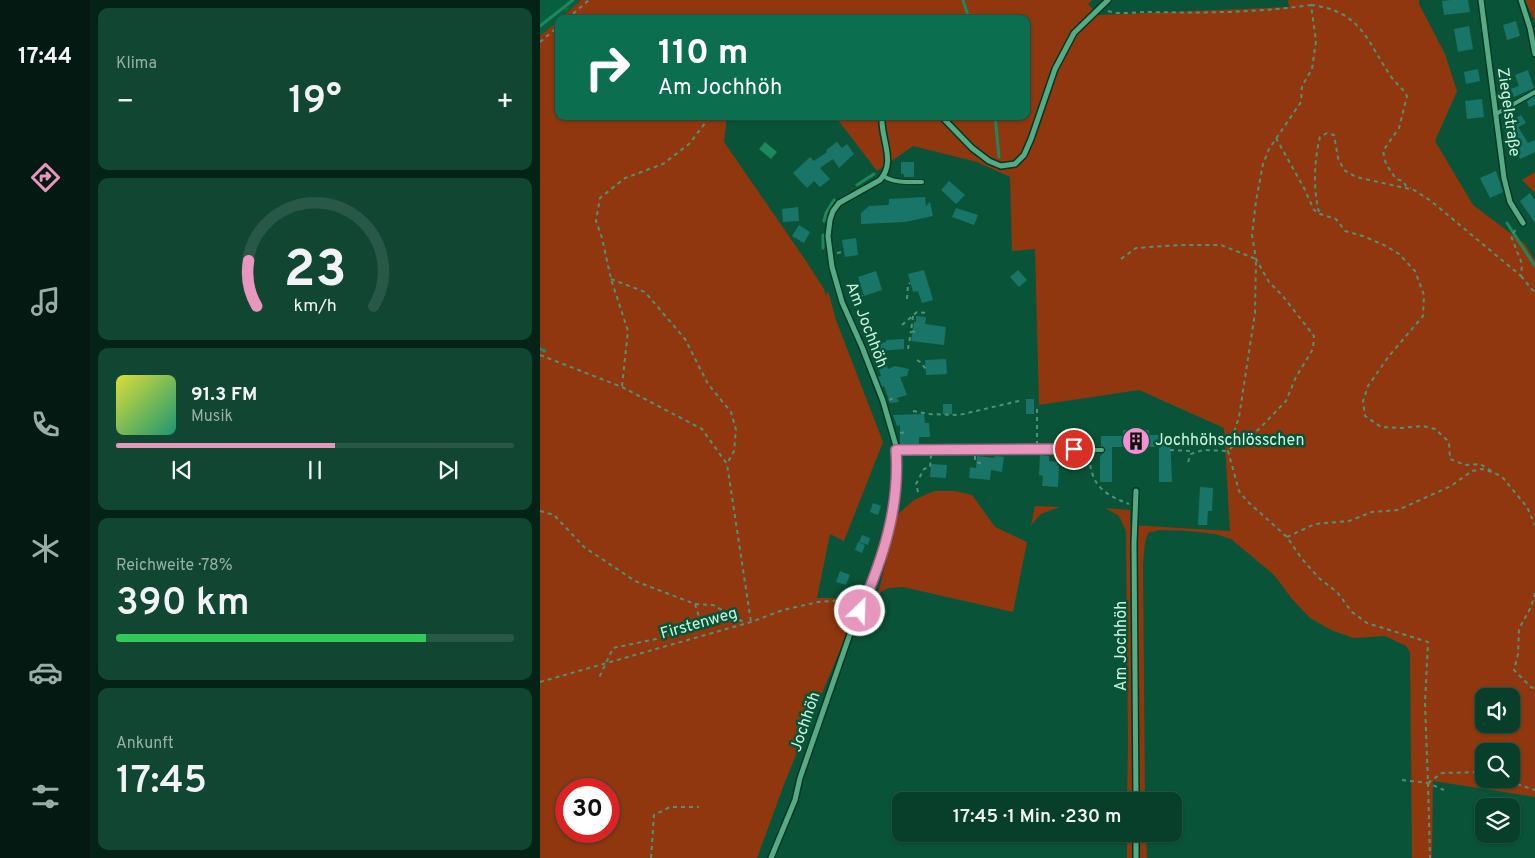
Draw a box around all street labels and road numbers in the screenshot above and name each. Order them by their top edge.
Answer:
street label: Ziegelstraße [1492,66,1524,158]
street label: Am Jochhöh [840,279,892,371]
street label: Am Jochhöh [1112,601,1132,691]
street label: Firstenweg [658,603,740,645]
street label: Jochhöh [786,689,826,755]

